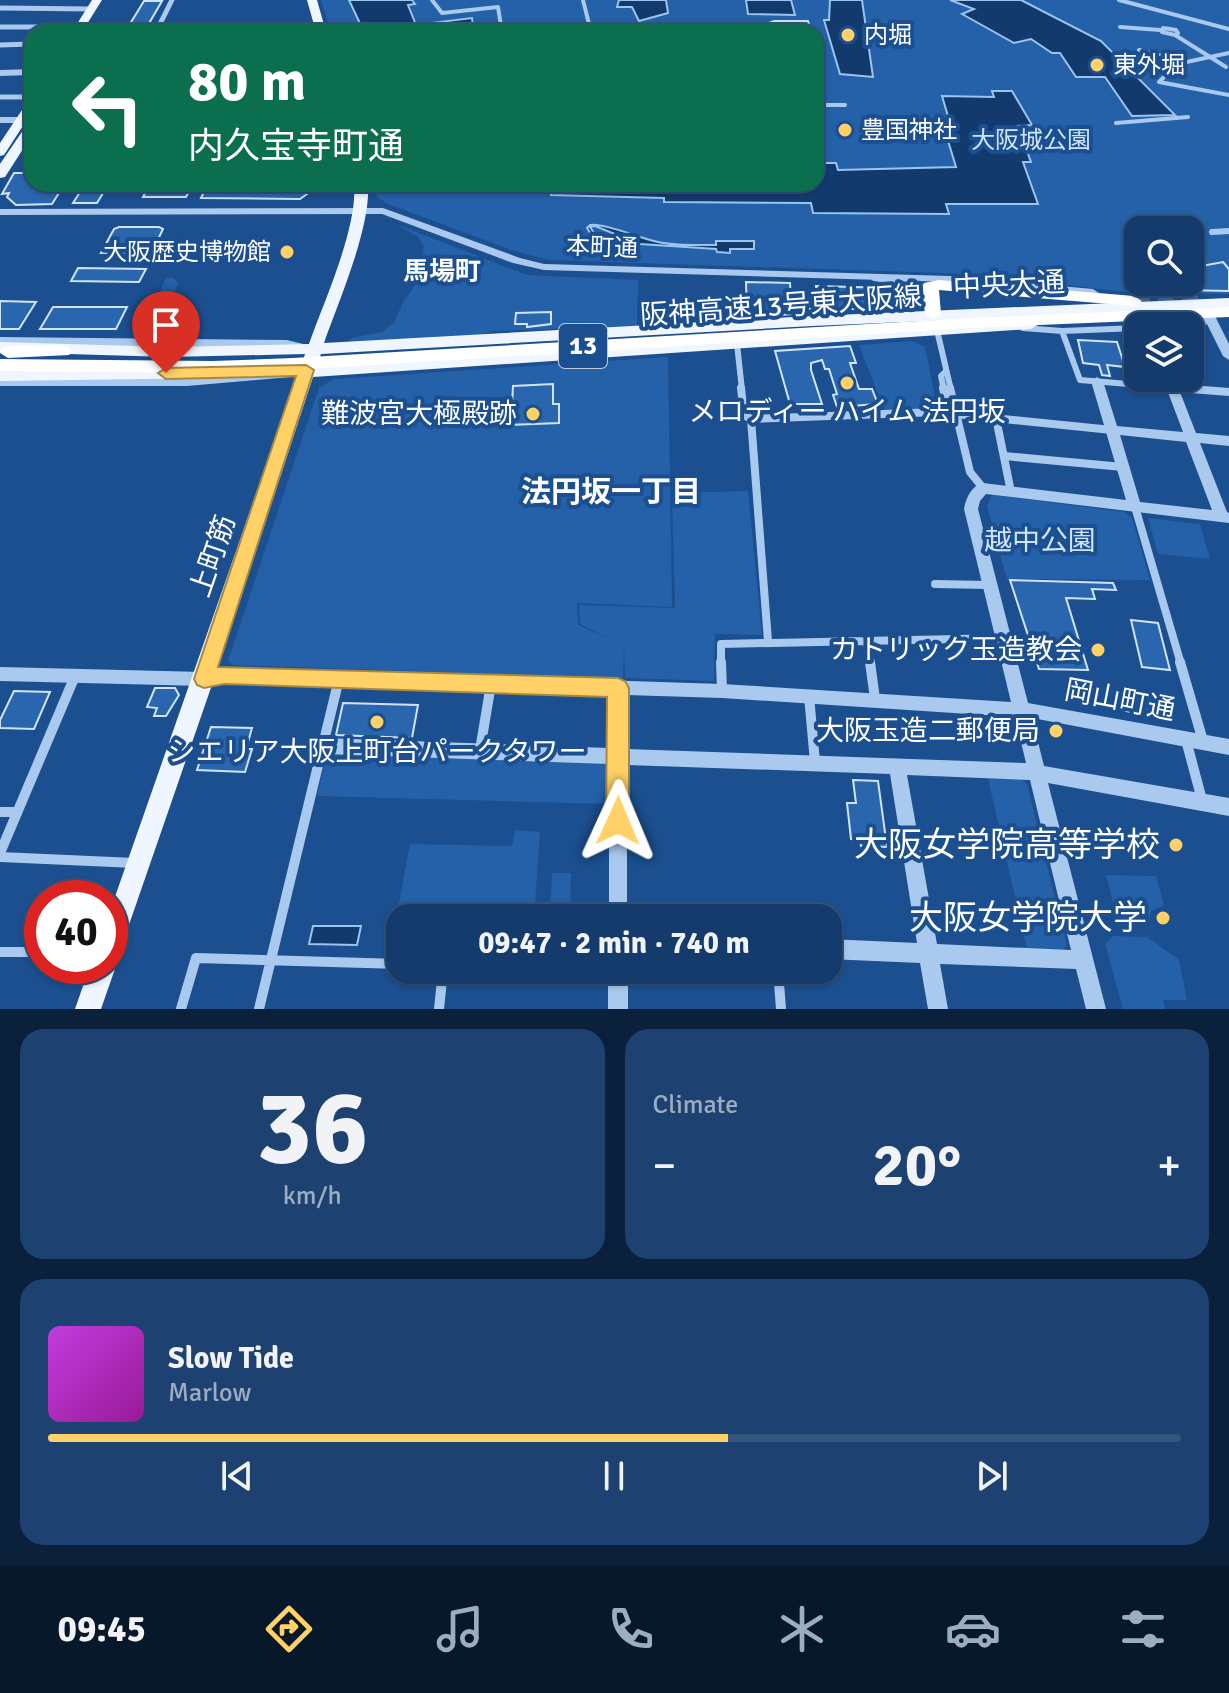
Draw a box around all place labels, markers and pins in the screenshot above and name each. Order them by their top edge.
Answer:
place label: 内堀 [864,20,912,50]
marker: 内堀 [839,26,857,44]
place label: 東外堀 [1113,50,1185,80]
marker: 東外堀 [1088,56,1106,74]
place label: 豊国神社 [861,115,957,145]
marker: 豊国神社 [836,121,854,139]
place label: 大阪歴史博物館 [103,237,271,267]
marker: 大阪歴史博物館 [278,243,296,261]
pin [132,291,200,373]
marker: メロディー ハイム 法円坂 [838,374,856,392]
place label: メロディー ハイム 法円坂 [688,395,1006,429]
place label: 難波宮大極殿跡 [321,397,517,431]
marker: 難波宮大極殿跡 [524,405,542,423]
place label: カトリック玉造教会 [830,633,1082,667]
marker: カトリック玉造教会 [1089,641,1107,659]
marker: シエリア大阪上町台パークタワー [368,713,386,731]
place label: 大阪玉造二郵便局 [816,714,1040,748]
marker: 大阪玉造二郵便局 [1047,722,1065,740]
place label: シエリア大阪上町台パークタワー [168,735,586,769]
place label: 大阪女学院高等学校 [854,824,1160,866]
marker: 大阪女学院高等学校 [1167,836,1185,854]
place label: 大阪女学院大学 [909,897,1147,939]
marker: 大阪女学院大学 [1154,909,1172,927]

